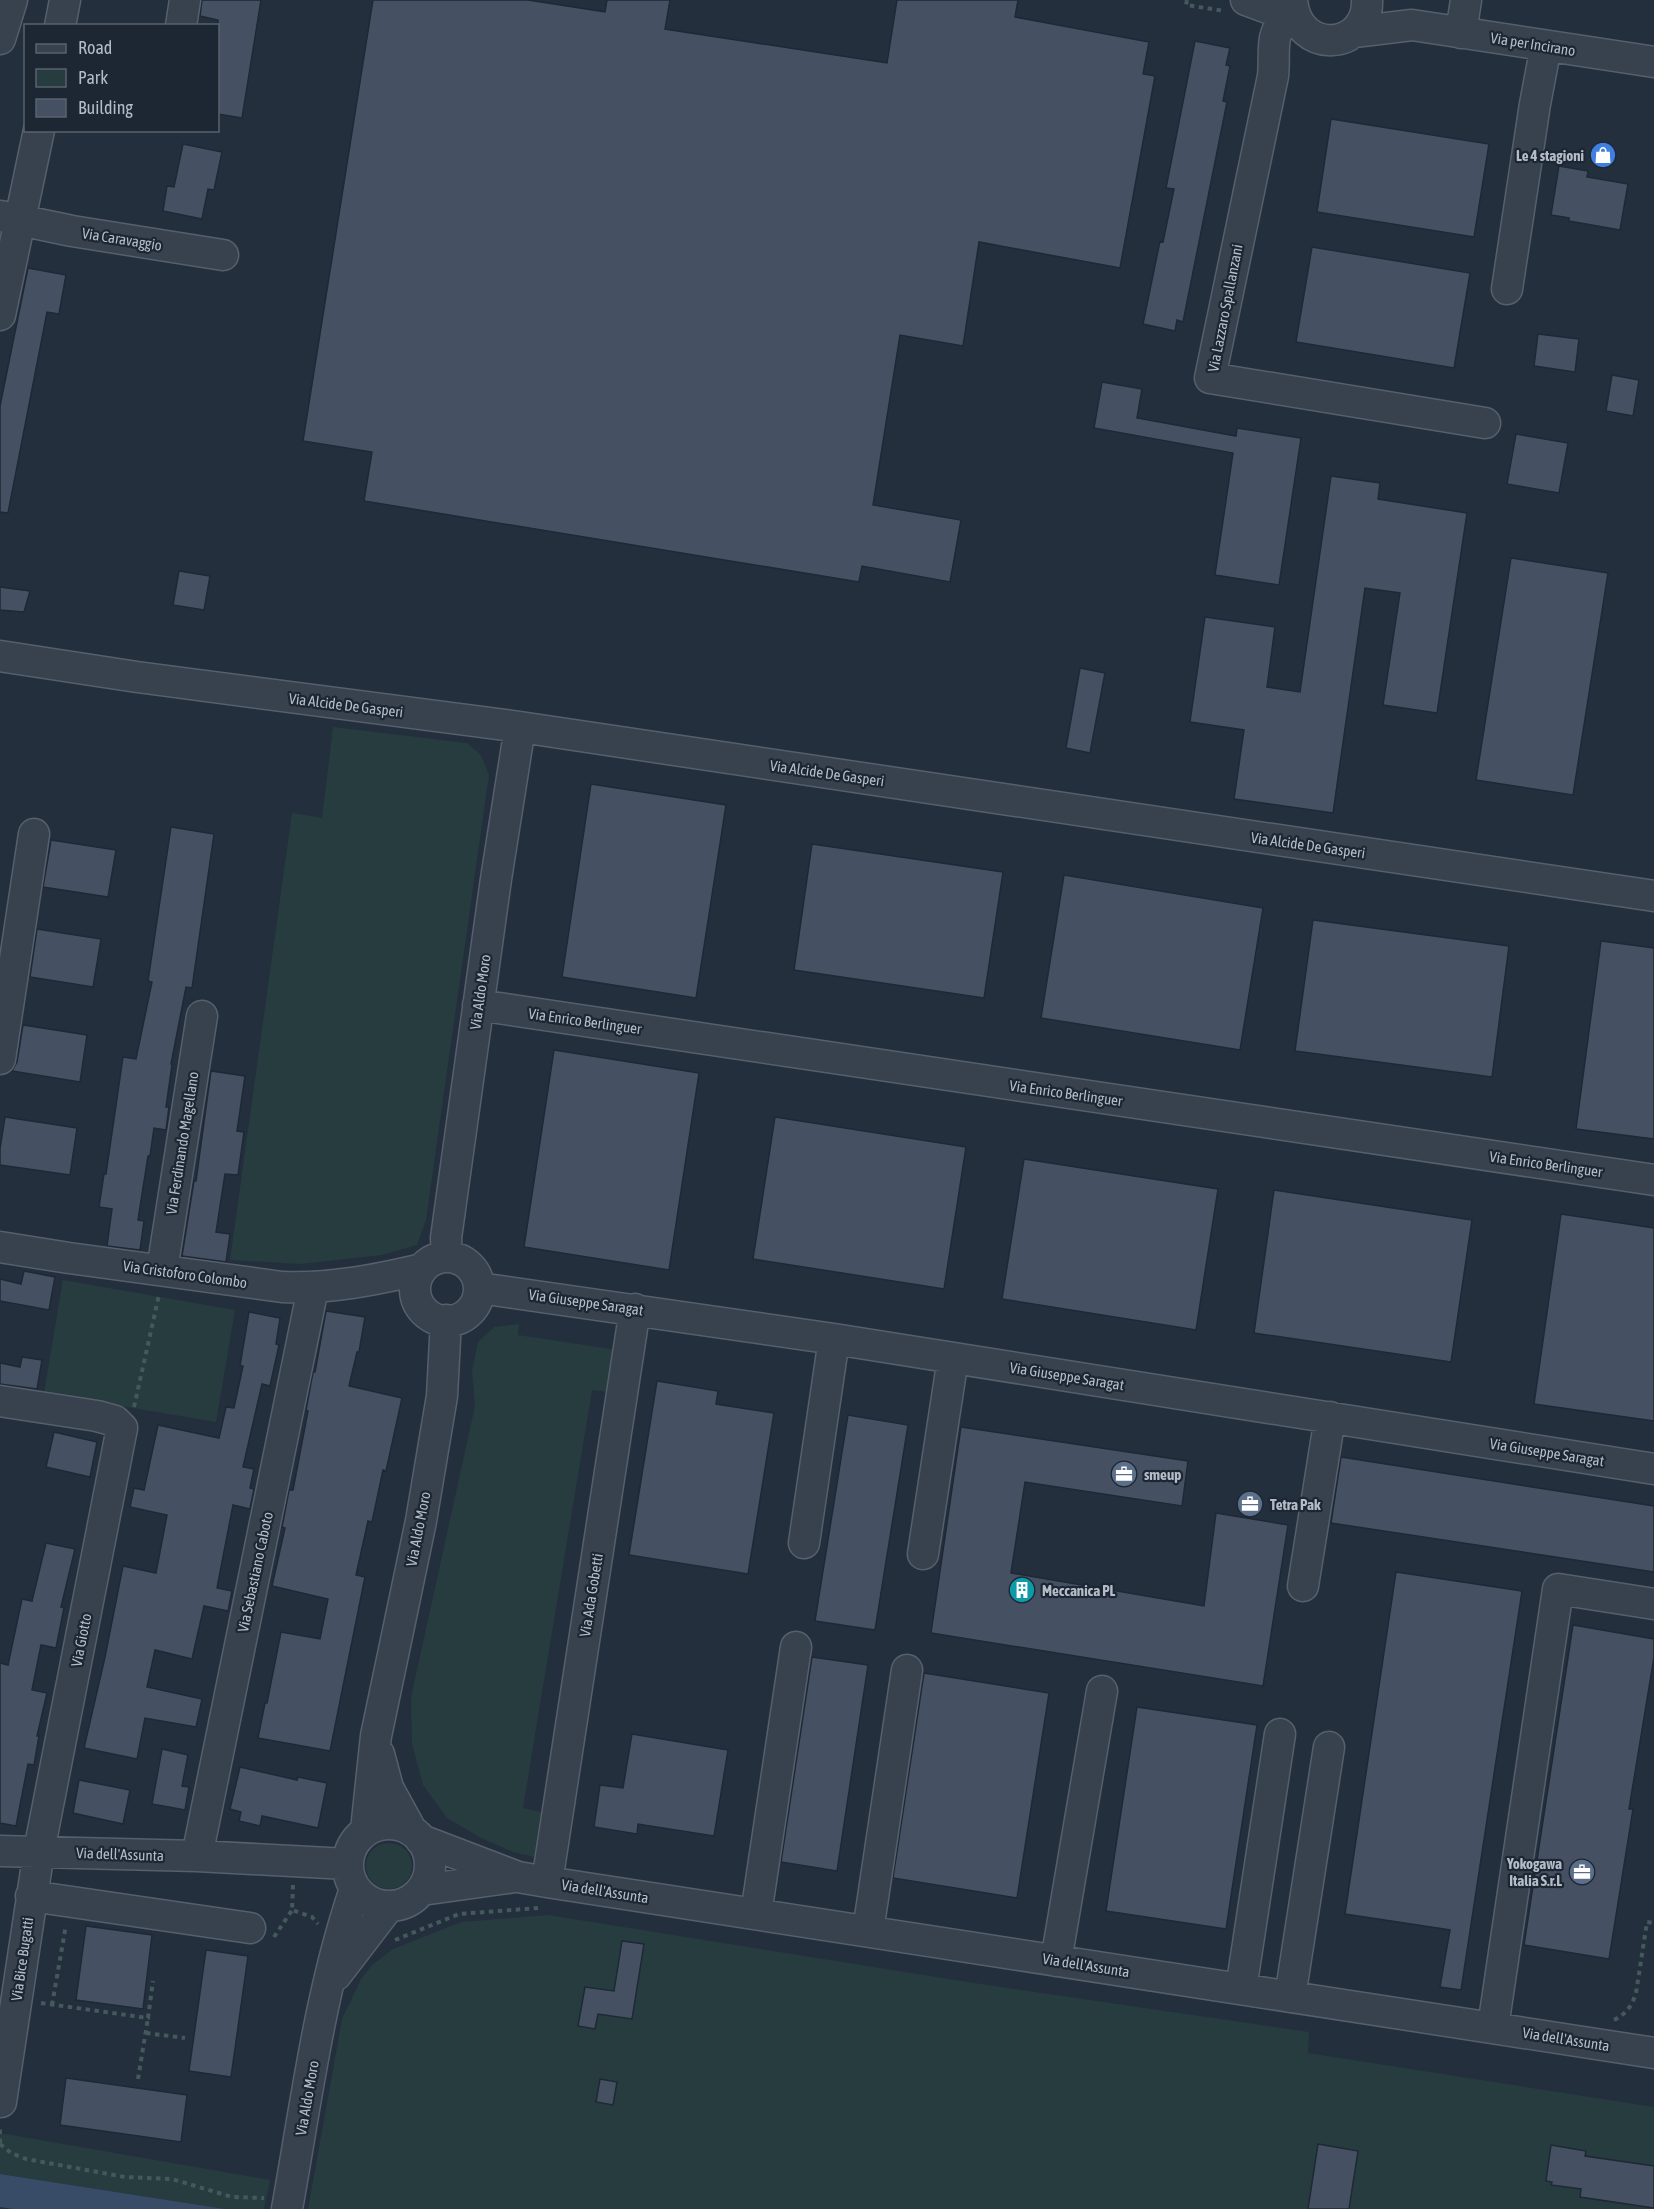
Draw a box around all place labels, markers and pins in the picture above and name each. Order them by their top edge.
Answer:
shop icon: Le 4 stagioni [1588,140,1618,170]
place label: Le 4 stagioni [1516,147,1584,164]
office icon: smeup [1109,1459,1139,1489]
place label: smeup [1144,1466,1181,1483]
office icon: Tetra Pak [1235,1489,1265,1519]
place label: Tetra Pak [1270,1496,1321,1513]
building icon: Meccanica PL [1007,1575,1037,1605]
place label: Meccanica PL [1042,1582,1116,1599]
place label: Yokogawa Italia S.r.L [1506,1855,1562,1889]
office icon: Yokogawa Italia S.r.L [1567,1857,1597,1887]

